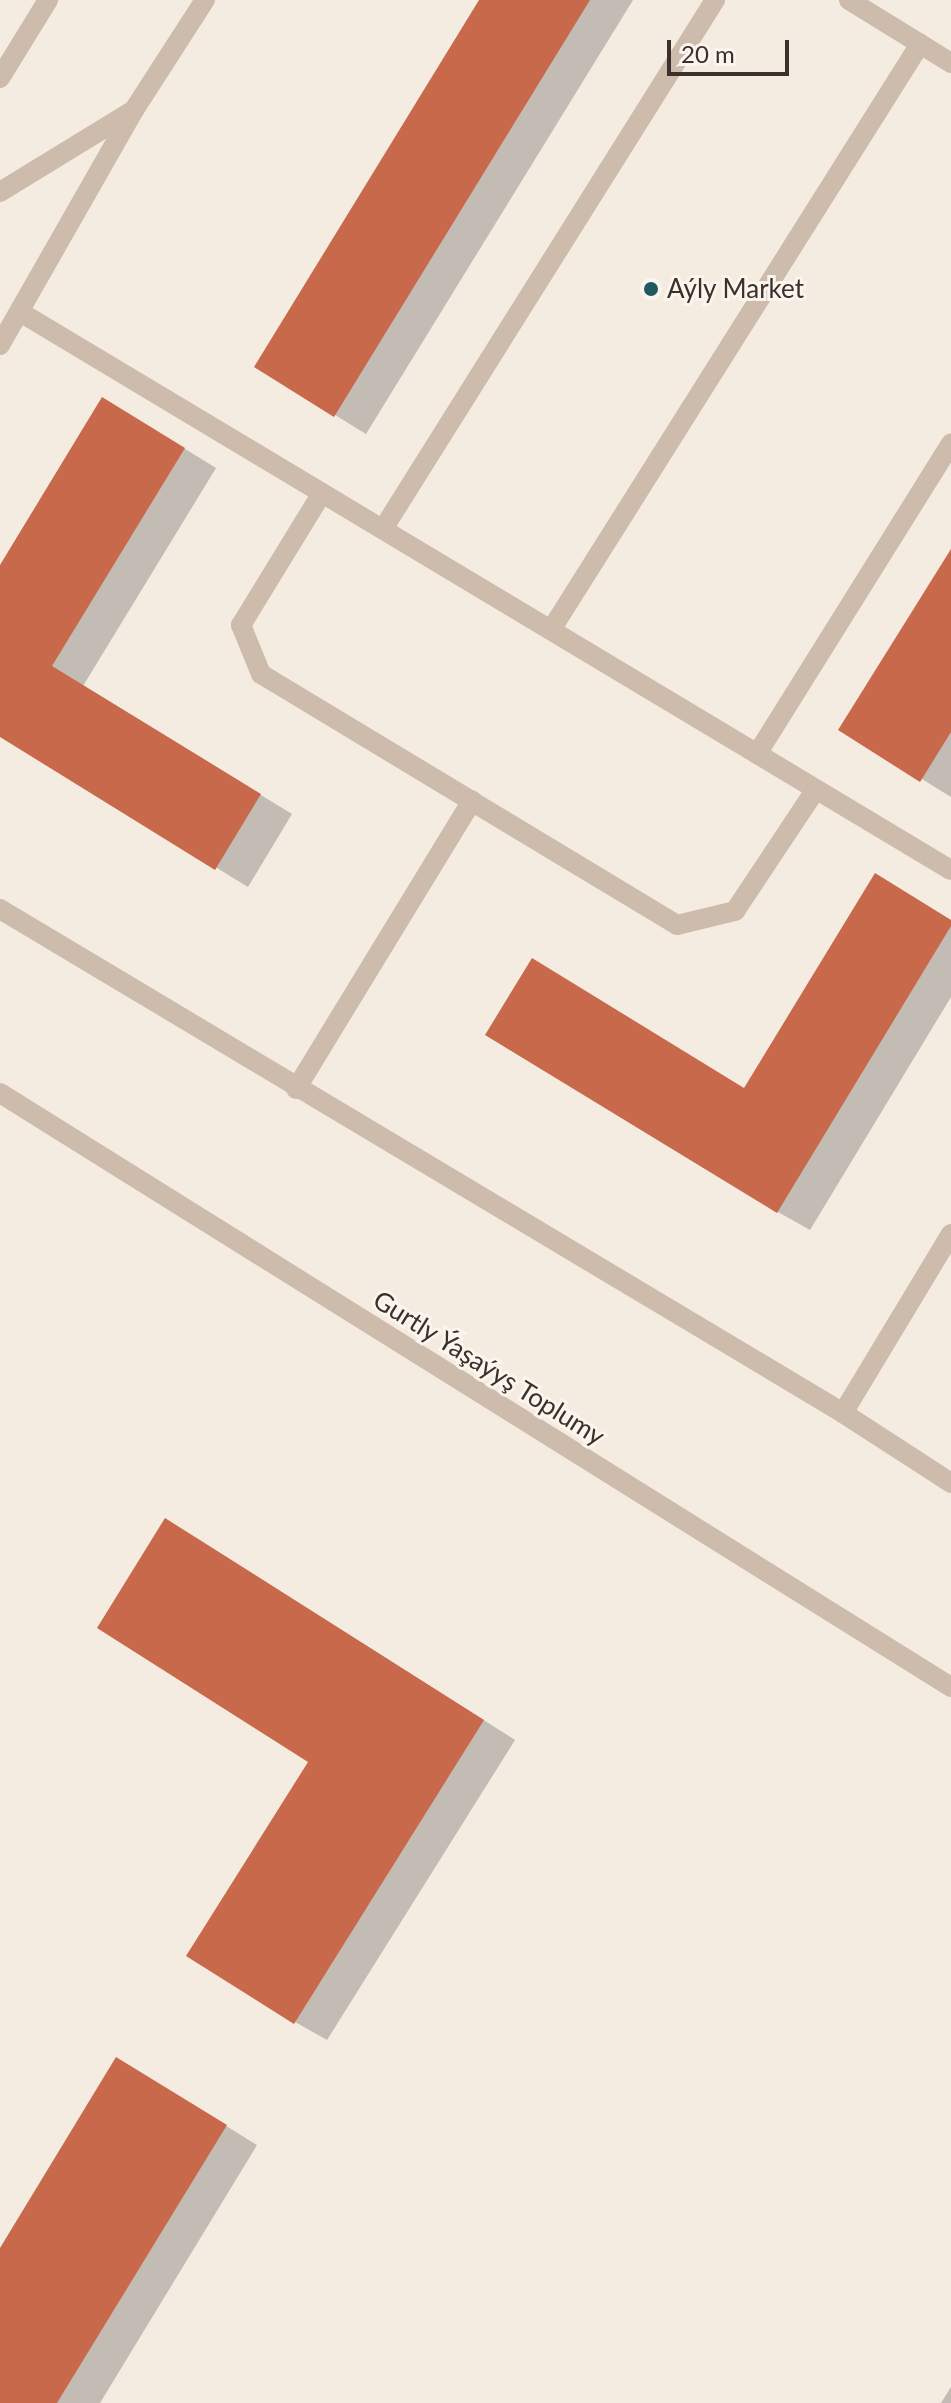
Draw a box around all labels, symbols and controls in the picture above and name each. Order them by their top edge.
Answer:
scale bar [671,24,793,74]
text: 20 m [681,39,735,68]
place label: Aýly Market [667,273,805,305]
marker: Aýly Market [642,280,660,298]
street label: Gurtly Ýaşaýyş Toplumy [366,1283,612,1453]

